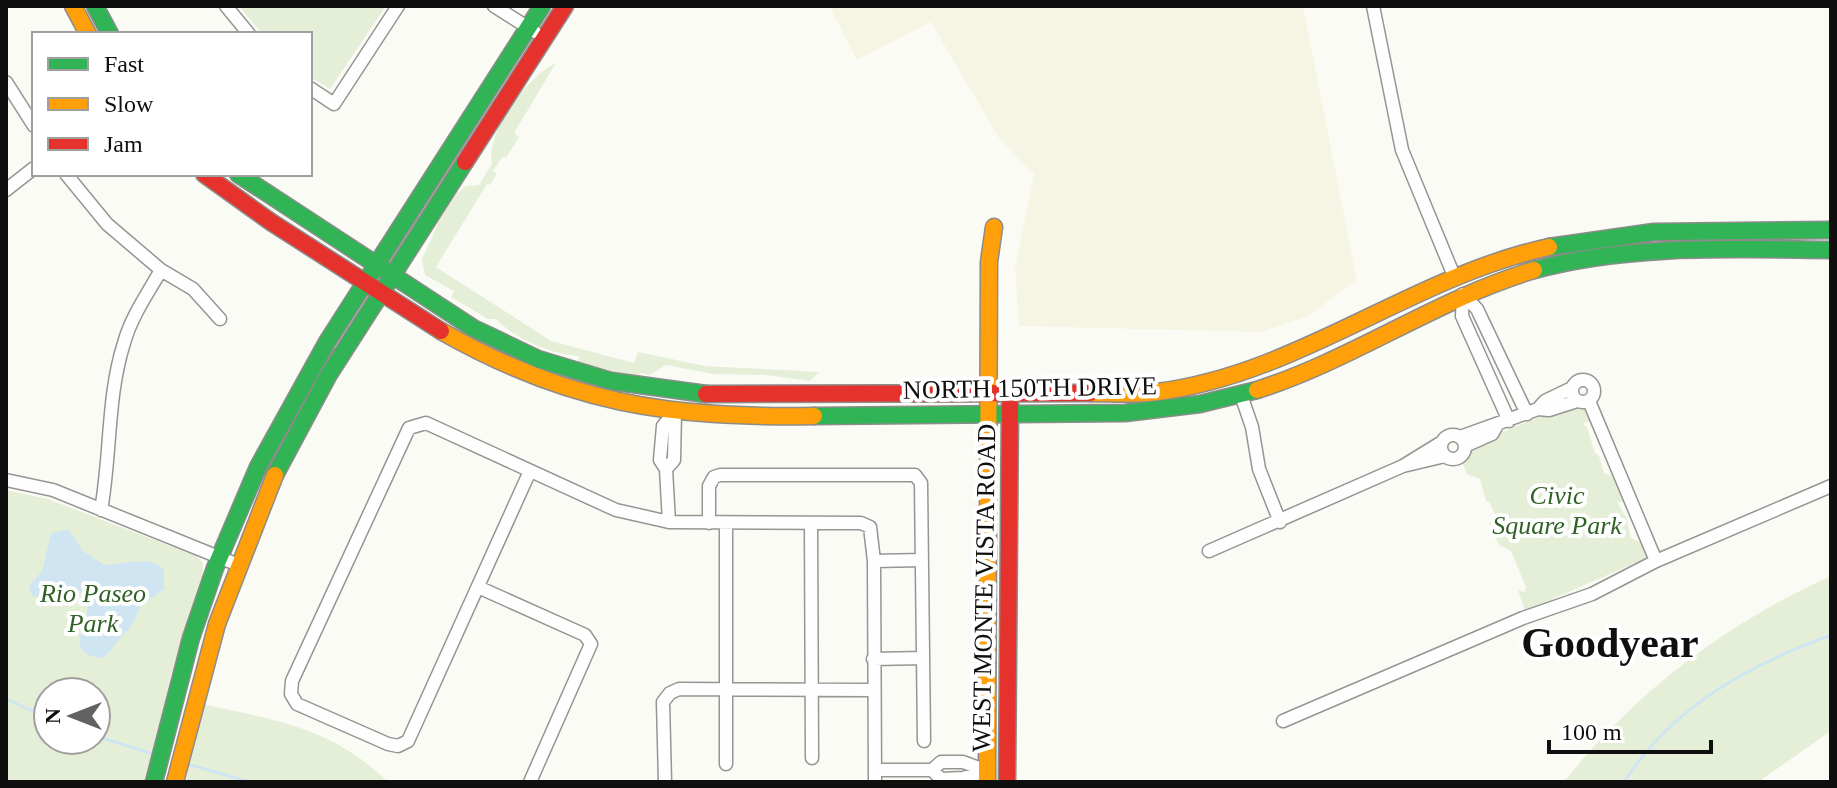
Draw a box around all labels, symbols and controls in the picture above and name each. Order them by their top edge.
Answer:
legend [32,32,312,176]
text: Fast [104,51,144,77]
text: Slow [104,91,154,117]
text: Jam [104,131,143,157]
street label: NORTH 150TH DRIVE [903,371,1157,405]
street label: WEST MONTE VISTA ROAD [967,424,1001,752]
park label: Civic Square Park [1492,481,1622,540]
park label: Rio Paseo Park [39,579,146,638]
district label: Goodyear [1521,620,1699,666]
north arrow [32,676,112,756]
scale bar [1549,704,1711,754]
text: N [40,708,65,724]
text: 100 m [1561,719,1622,745]

